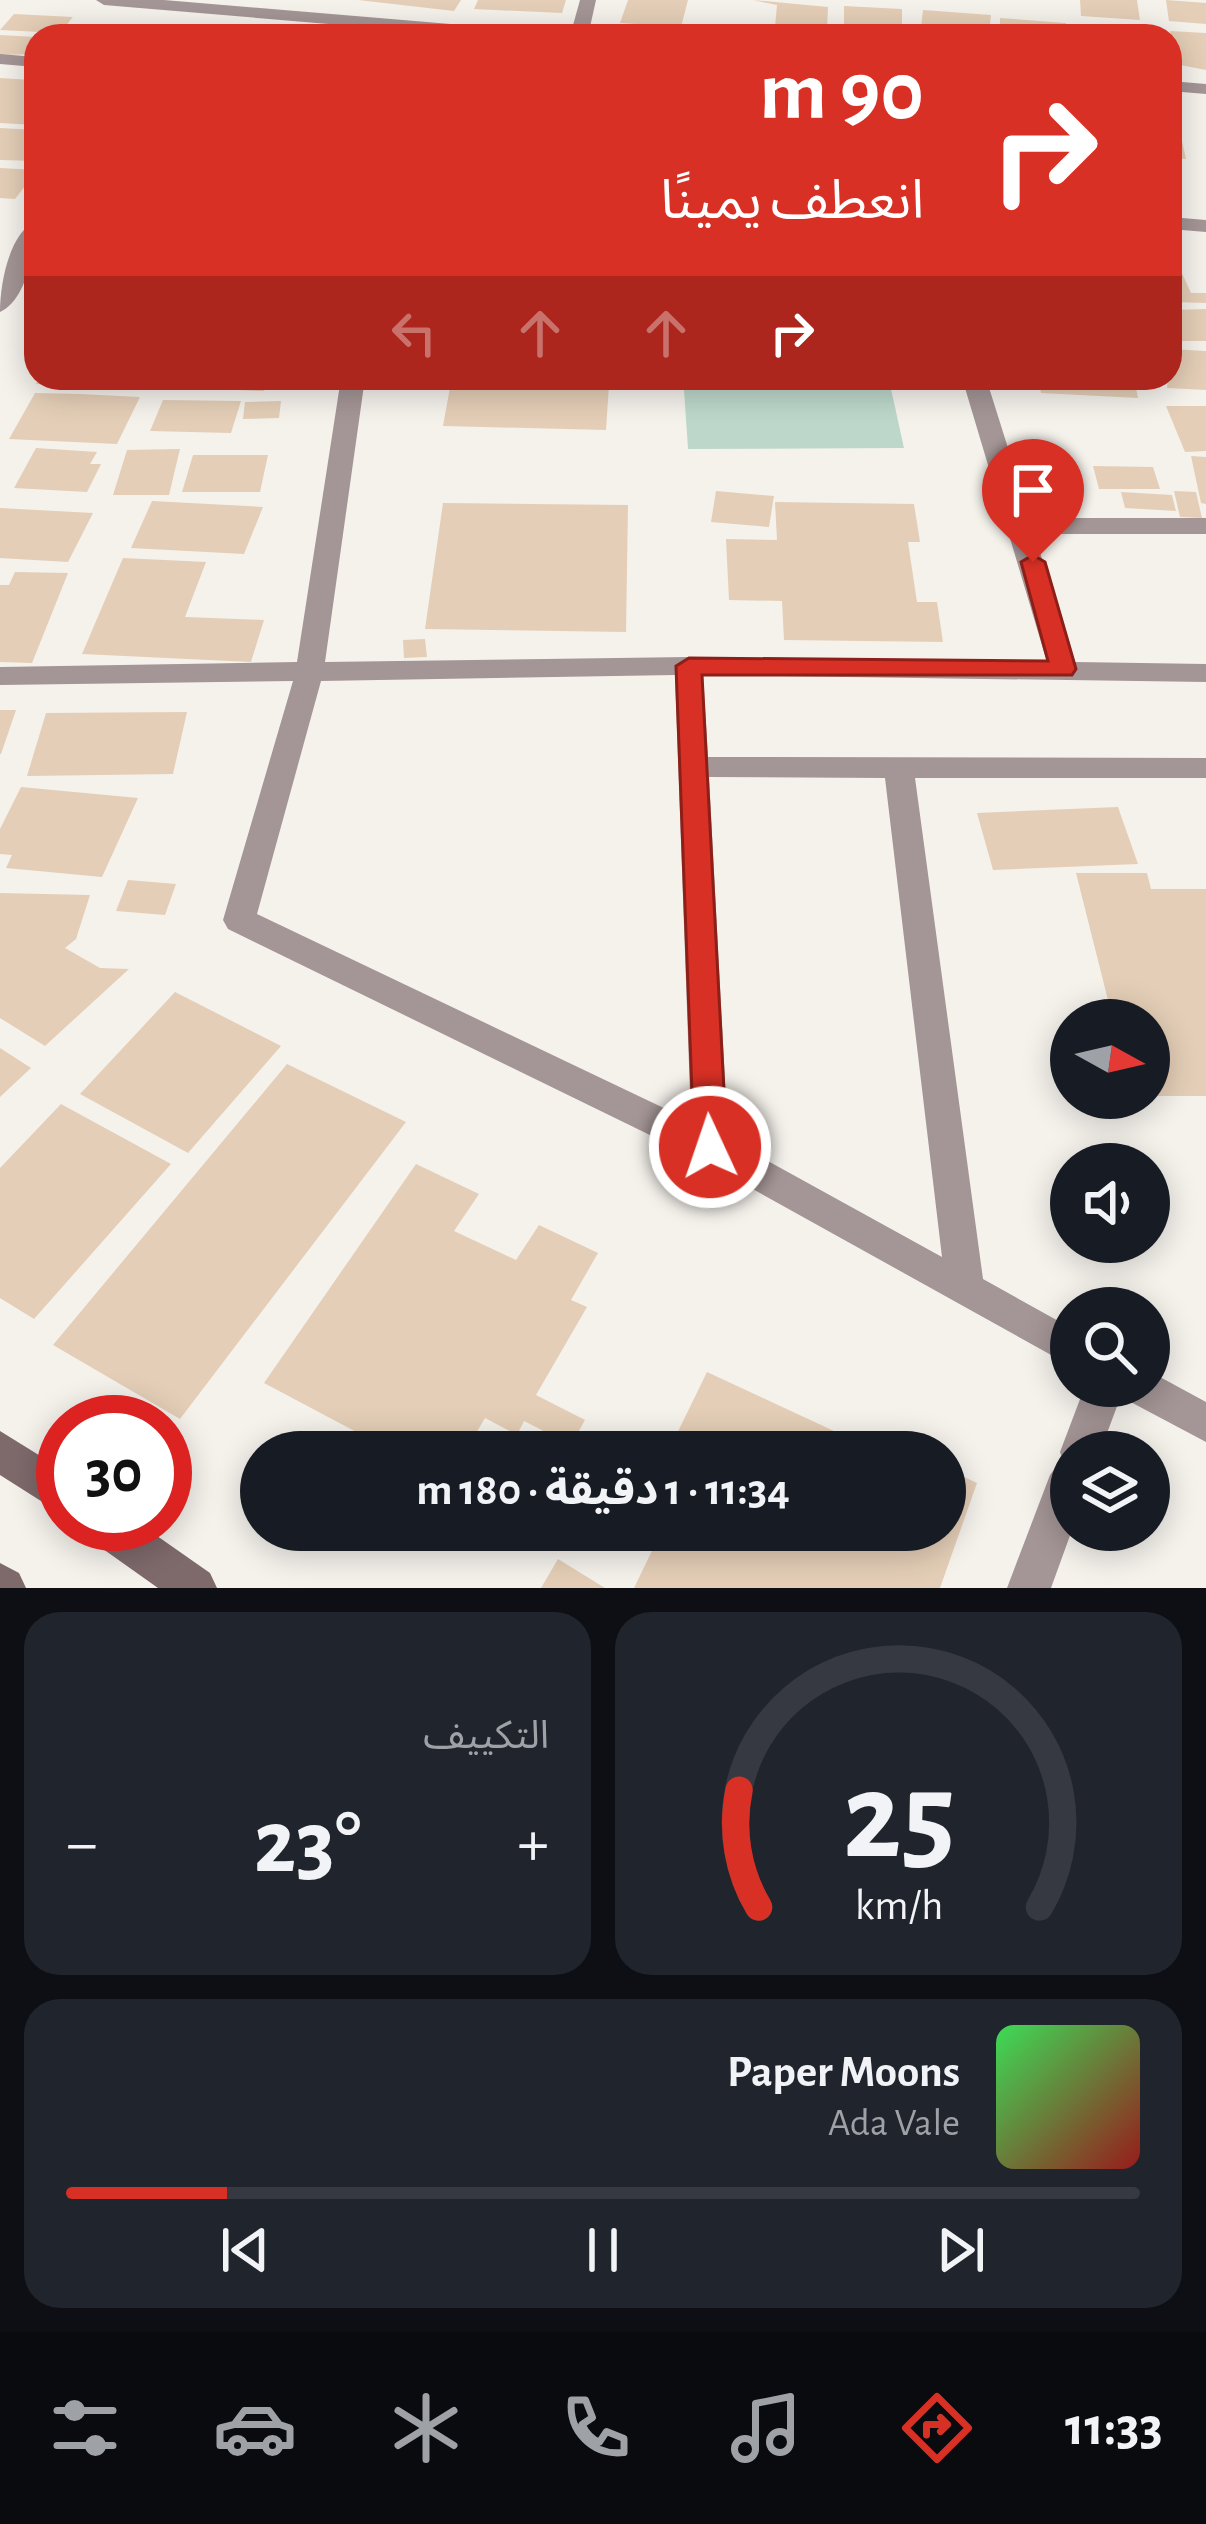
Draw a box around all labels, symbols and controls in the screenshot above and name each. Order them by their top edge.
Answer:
text: 90 m [759,51,924,135]
icon: right [966,72,1122,228]
text: انعطف يمينًا [660,175,924,229]
icon: left [381,300,447,366]
icon: ahead [507,300,573,366]
icon: ahead [633,300,699,366]
icon: right [759,300,825,366]
pin [982,439,1084,562]
icon: arrive [1000,457,1066,523]
north arrow [1050,999,1170,1119]
map controls [1050,999,1170,1551]
position arrow [647,1084,773,1210]
button: sound [1050,1143,1170,1263]
button: search [1050,1287,1170,1407]
speed limit sign: 30 [36,1395,192,1551]
button: layers [1050,1431,1170,1551]
text: 11:34 · 1 دقيقة · 180 m [416,1468,790,1513]
text: التكييف [423,1717,549,1756]
text: 25 [842,1756,955,1881]
text: 23° [254,1799,361,1889]
text: − [66,1811,98,1877]
text: + [517,1811,549,1877]
text: km/h [854,1884,943,1927]
text: Paper Moons [727,2050,960,2095]
text: Ada Vale [828,2104,960,2143]
icon: previous [212,2217,278,2283]
icon: pause [570,2217,636,2283]
icon: next [928,2217,994,2283]
icon: filters [43,2386,127,2470]
icon: car [213,2386,297,2470]
icon: climate [384,2386,468,2470]
icon: phone [554,2386,638,2470]
icon: music [724,2386,808,2470]
icon: directions [895,2386,979,2470]
text: 11:33 [1065,2401,1163,2455]

